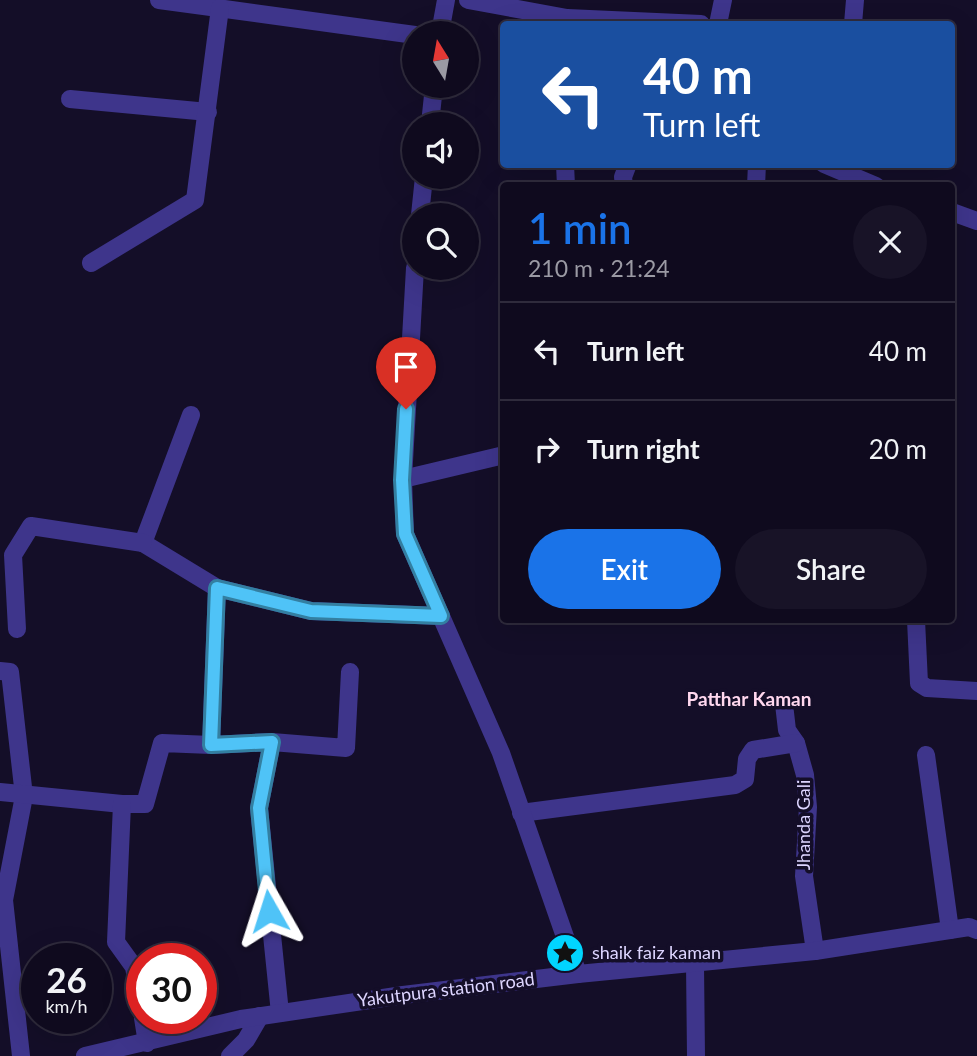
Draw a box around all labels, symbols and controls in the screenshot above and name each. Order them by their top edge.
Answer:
north arrow [402,21,480,98]
map controls [402,21,479,280]
text: 40 m [643,46,753,104]
icon: left [528,49,619,140]
text: Turn left [643,105,760,144]
button: sound [402,112,479,189]
button: search [402,203,479,280]
text: 1 min [528,203,632,253]
button: close [853,205,927,279]
text: 210 m · 21:24 [528,254,670,282]
icon: left [528,332,566,370]
text: Turn left [587,335,684,367]
text: 40 m [869,335,927,367]
pin [376,337,436,409]
icon: arrive [387,348,425,386]
icon: right [528,430,566,468]
text: Turn right [587,433,700,465]
text: 20 m [869,433,927,465]
button: Exit [528,529,721,609]
button: Share [735,529,927,609]
district label: Patthar Kaman [687,687,811,710]
street label: Jhanda Gali [792,780,814,870]
position arrow [232,874,306,948]
place icon: shaik faiz kaman [544,932,586,974]
place label: shaik faiz kaman [592,941,721,963]
speed limit sign: 30 [126,943,217,1034]
text: 26 [46,958,87,1000]
street label: Yakutpura station road [356,967,536,1011]
text: km/h [45,995,88,1017]

